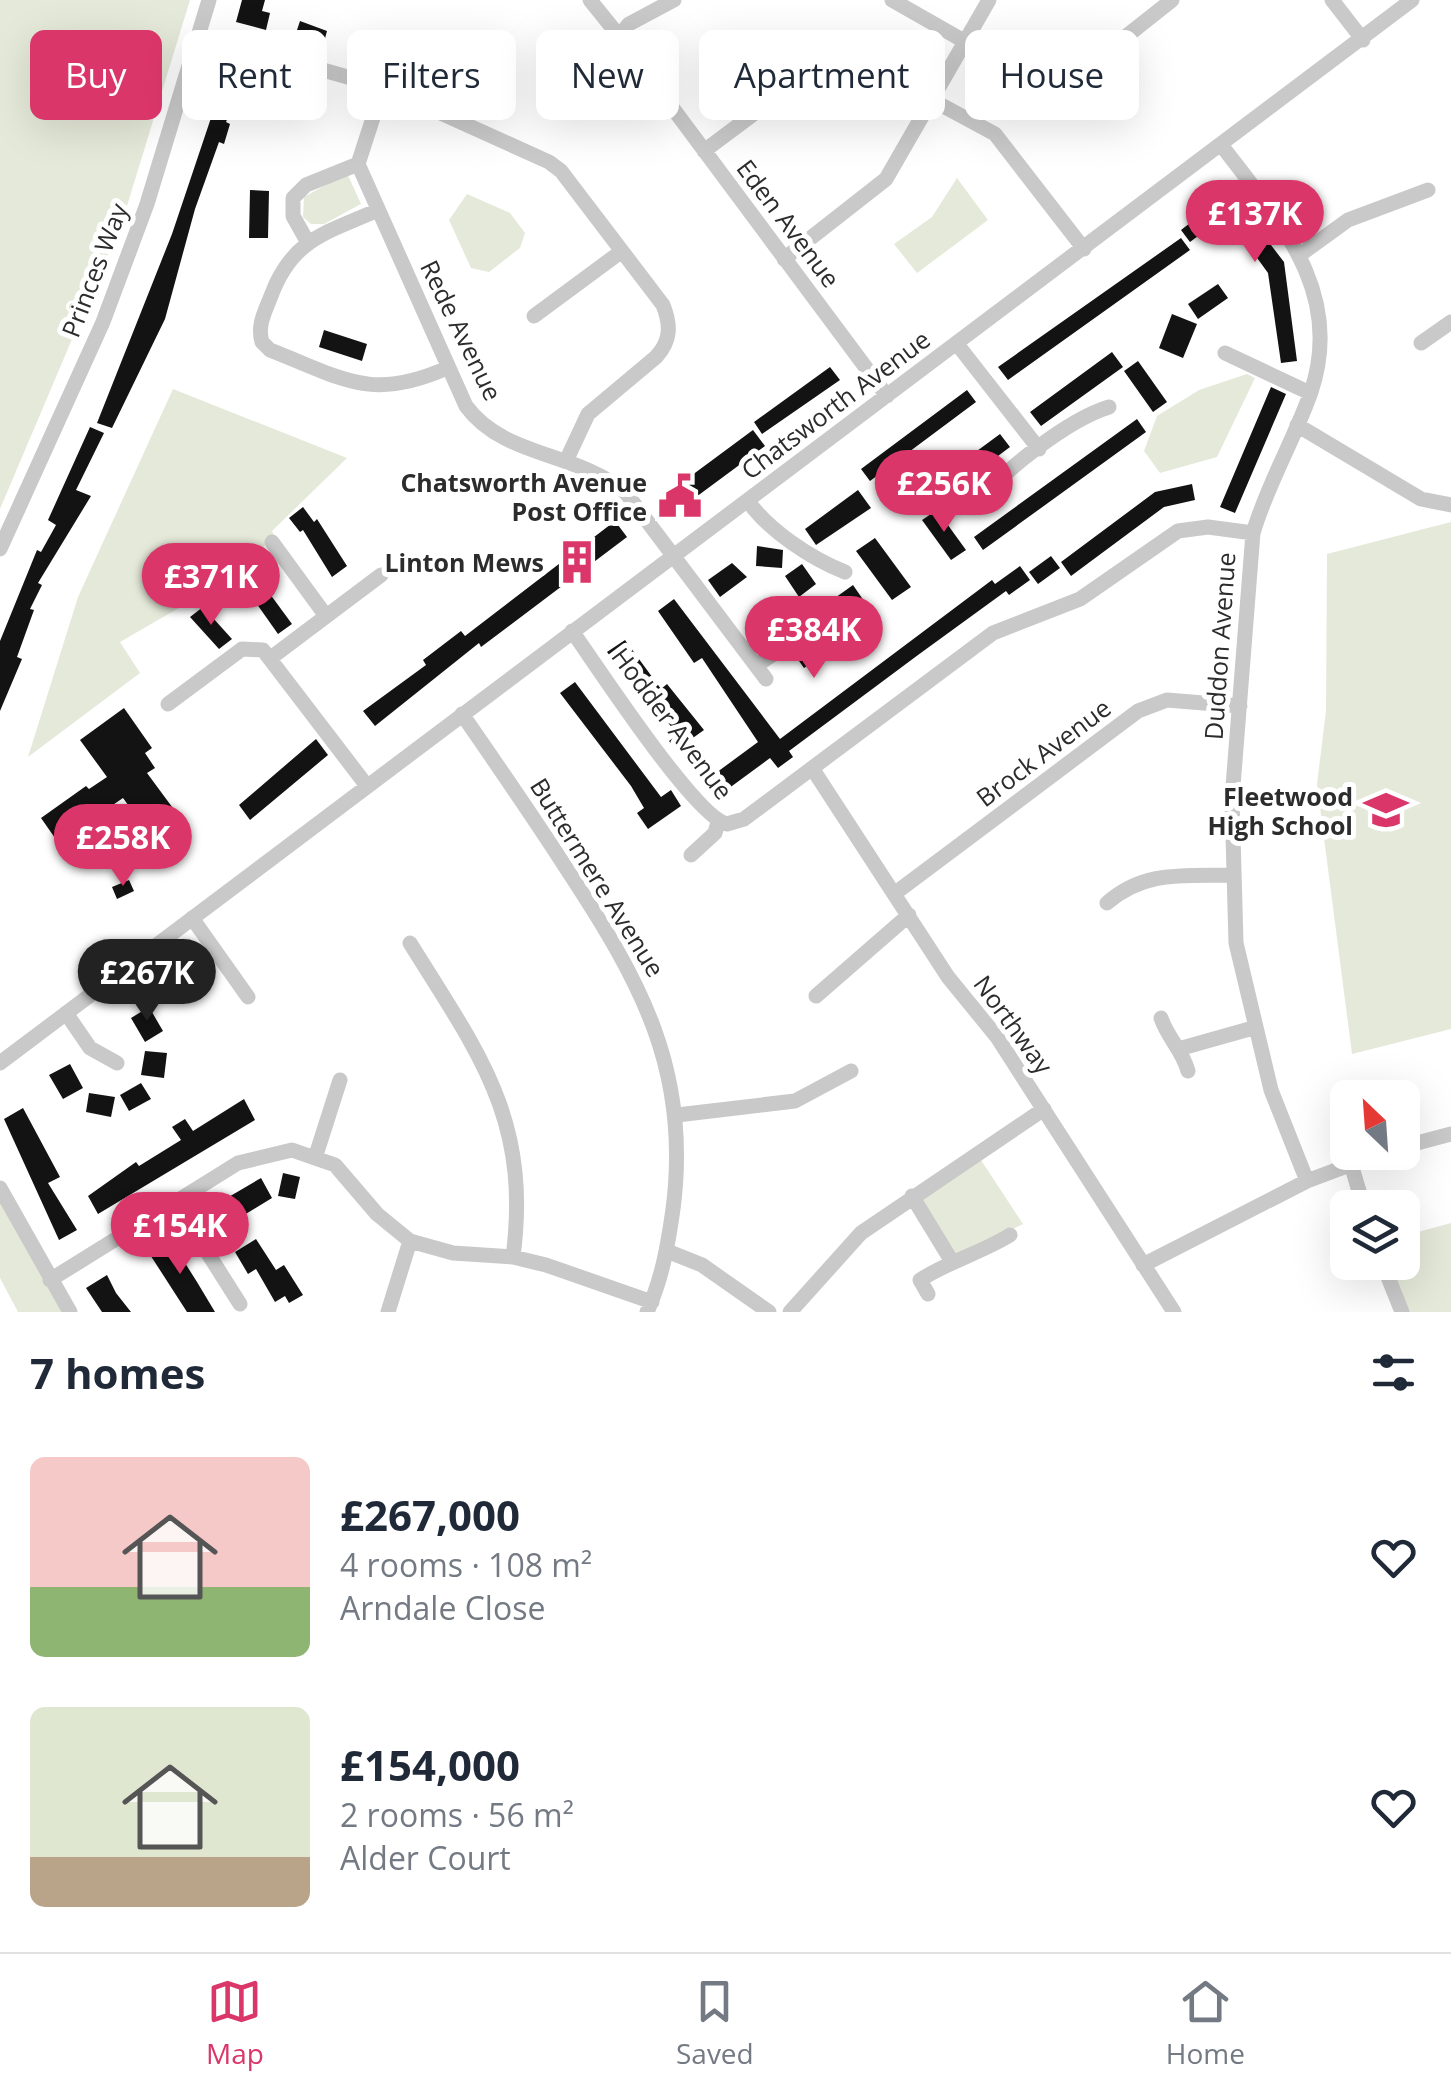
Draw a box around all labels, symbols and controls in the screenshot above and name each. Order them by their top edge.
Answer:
chip: Buy [30,30,162,120]
chip: Rent [182,30,327,120]
chip: Filters [347,30,516,120]
chip: New [536,30,679,120]
chip: Apartment [699,30,945,120]
chip: House [965,30,1139,120]
street label: Eden Avenue [730,152,848,294]
pin: £137K [1185,180,1325,265]
text: £137K [1208,191,1302,234]
street label: Princes Way [53,198,135,342]
street label: Rede Avenue [413,254,511,406]
street label: Chatsworth Avenue [734,322,936,486]
pin: £256K [874,450,1014,535]
text: £256K [897,461,991,504]
place label: Chatsworth Avenue Post Office [400,465,647,528]
public building icon: Chatsworth Avenue Post Office [656,472,704,520]
building icon: Linton Mews [553,538,601,586]
pin: £371K [141,543,281,628]
place label: Linton Mews [384,545,544,579]
street label: Duddon Avenue [1195,551,1243,741]
text: £371K [164,554,258,597]
pin: £384K [744,596,884,681]
text: £384K [767,607,861,650]
street label: Hodder Avenue [605,640,741,806]
street label: Brock Avenue [969,690,1117,814]
street label: Buttermere Avenue [523,771,673,983]
place label: Fleetwood High School [1208,779,1353,842]
school or university icon: Fleetwood High School [1362,786,1410,834]
pin: £258K [53,804,193,889]
text: £258K [76,815,170,858]
pin: £267K [77,939,217,1024]
text: £267K [100,950,194,993]
street label: Northway [967,968,1062,1081]
north arrow [1330,1080,1420,1170]
map controls [1330,1080,1420,1280]
button: layers [1330,1190,1420,1280]
pin: £154K [110,1192,250,1277]
text: £154K [133,1203,227,1246]
text: 7 homes [30,1344,205,1401]
icon: filters [1366,1345,1421,1400]
text: £267,000 [340,1486,520,1543]
icon: home [110,1497,230,1617]
icon: heart [1366,1530,1421,1585]
text: 4 rooms · 108 m² [340,1543,592,1586]
text: Arndale Close [340,1586,545,1629]
text: £154,000 [340,1736,520,1793]
icon: home [110,1747,230,1867]
icon: heart [1366,1780,1421,1835]
text: 2 rooms · 56 m² [340,1793,574,1836]
text: Alder Court [340,1836,511,1879]
tab: Map [206,1974,264,2072]
tab: Saved [676,1974,754,2072]
tab: Home [1166,1974,1245,2072]

